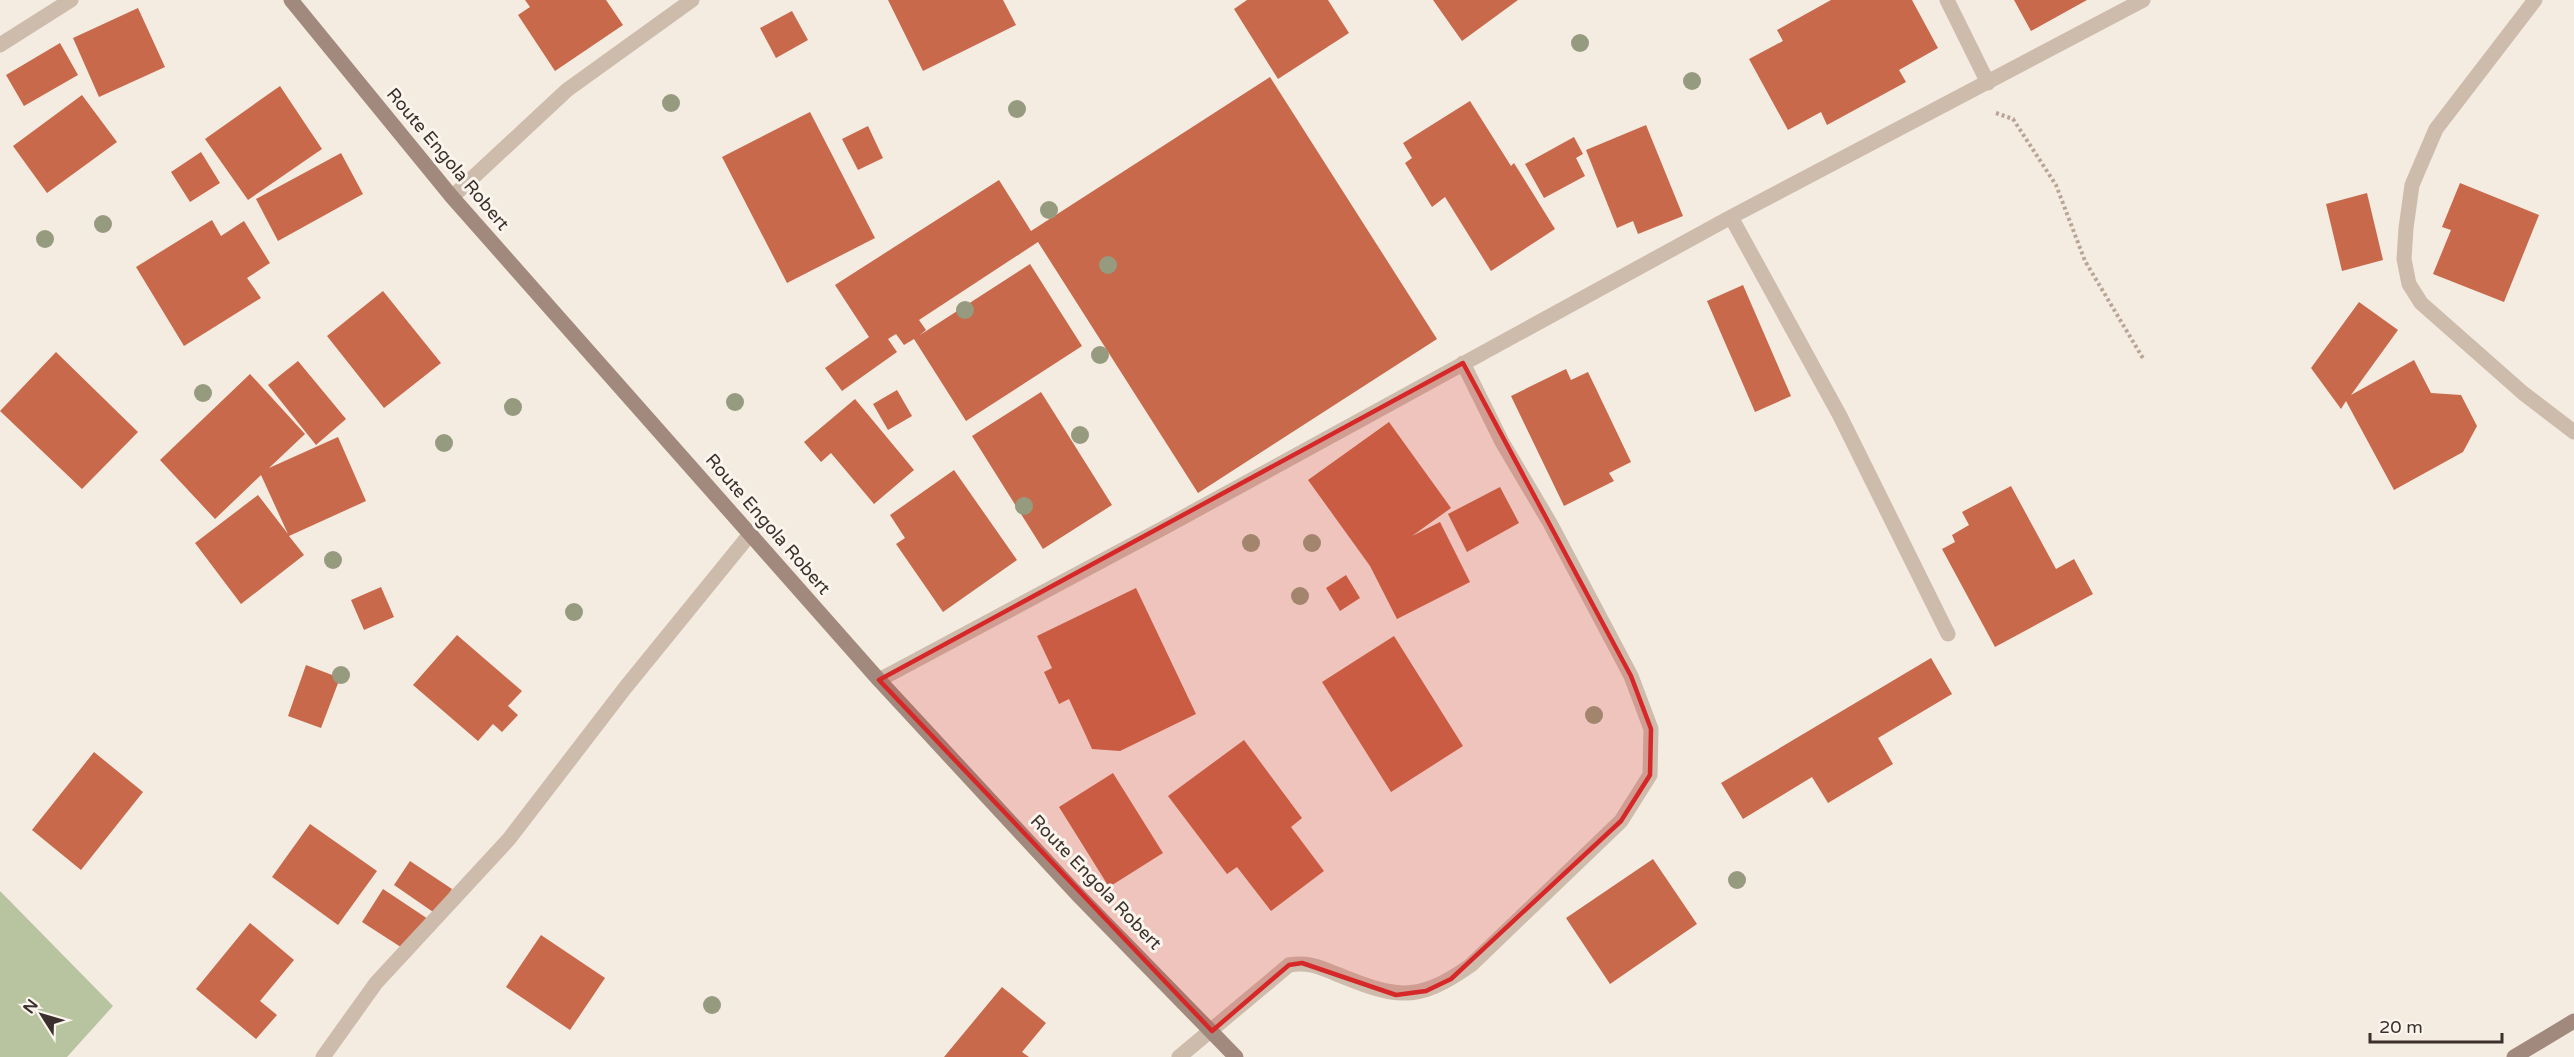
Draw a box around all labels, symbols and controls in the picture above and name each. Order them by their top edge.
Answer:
street label: Route Engola Robert [382,83,514,235]
street label: Route Engola Robert [701,449,835,599]
street label: Route Engola Robert [1026,810,1166,954]
north arrow [12,985,72,1045]
text: N [19,995,43,1018]
scale bar [2370,1006,2502,1044]
text: 20 m [2379,1016,2423,1038]

